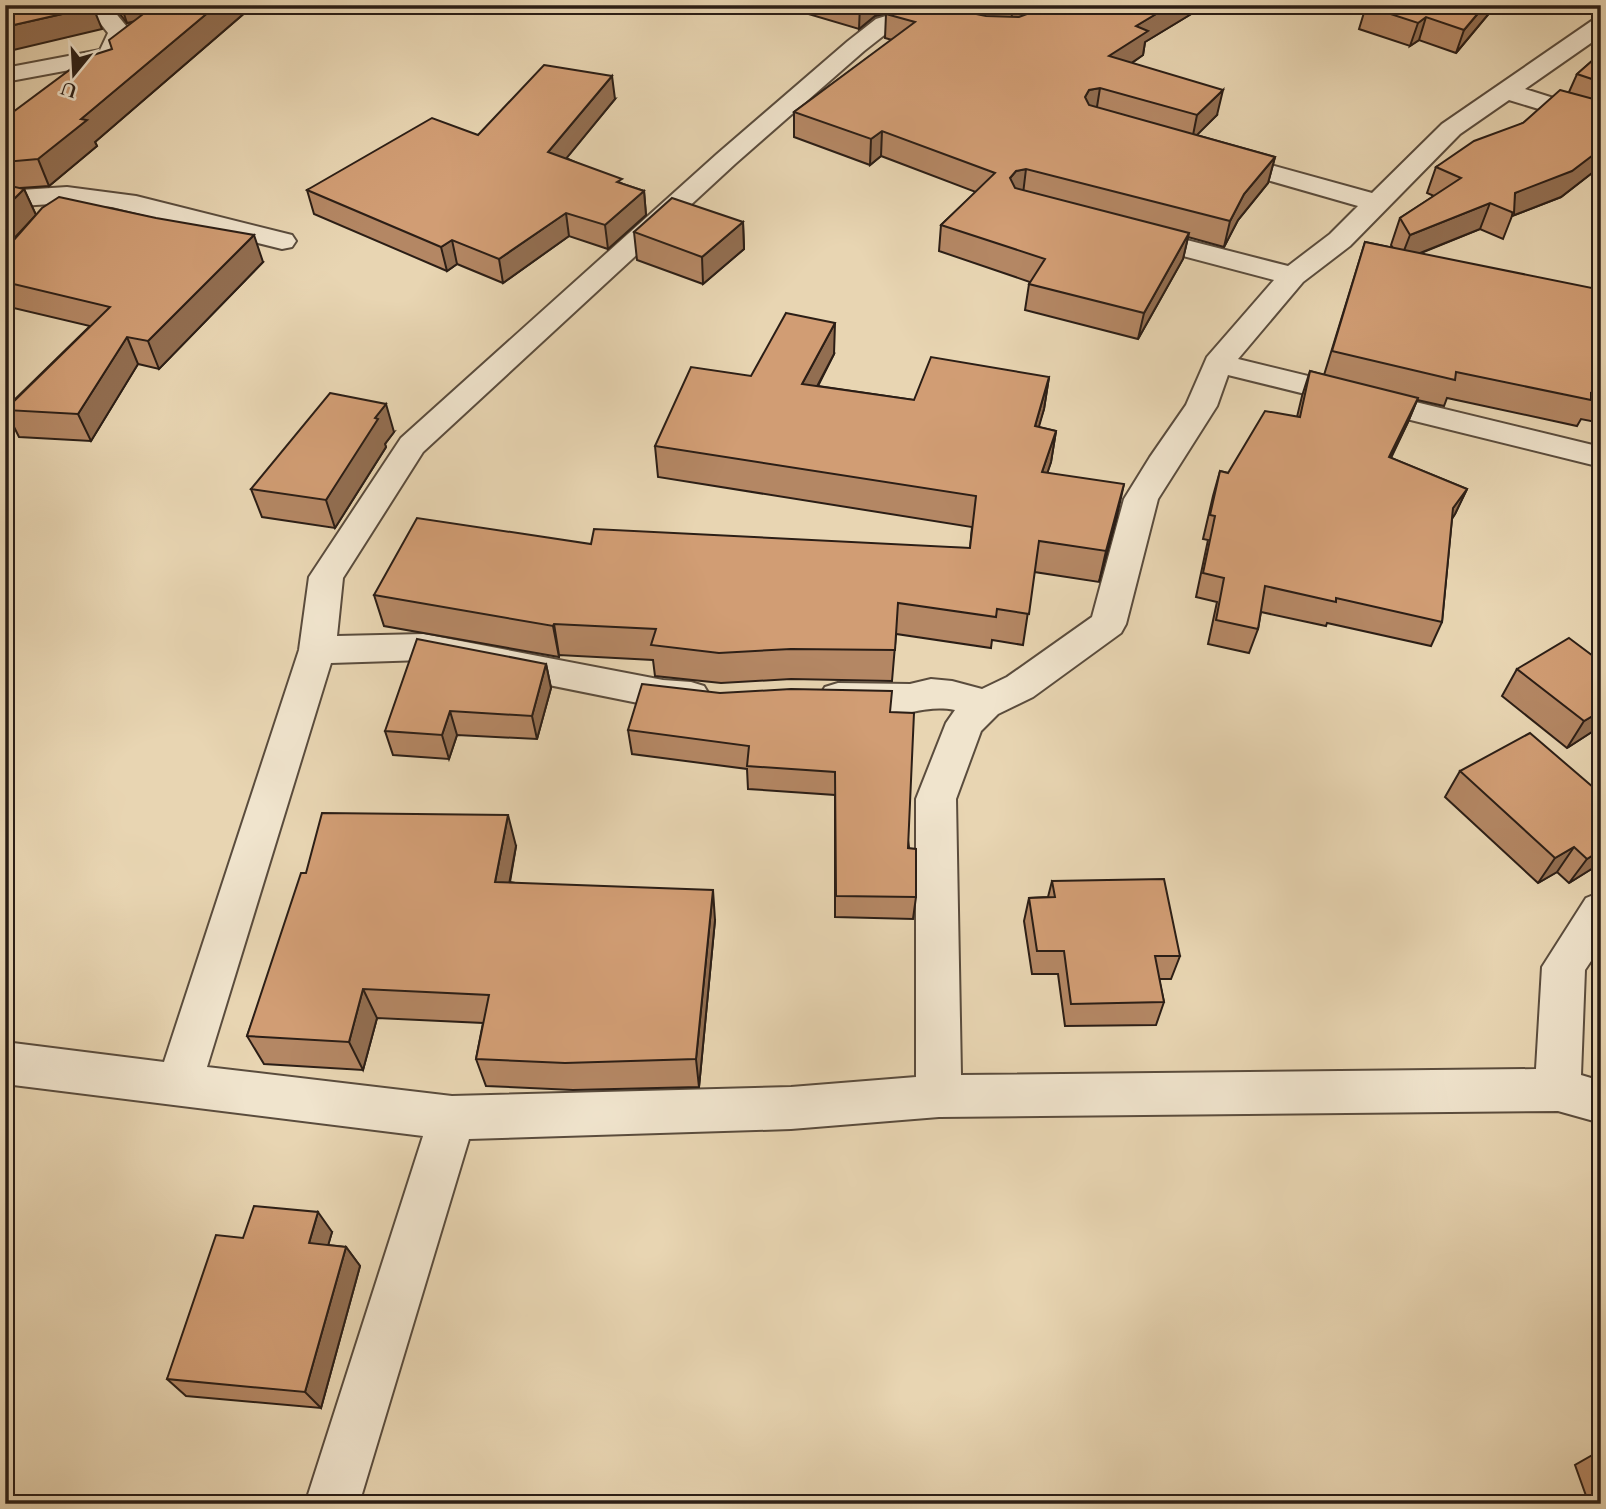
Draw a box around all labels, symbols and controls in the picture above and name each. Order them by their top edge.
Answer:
north arrow [38,38,108,108]
text: U [57,74,80,104]

